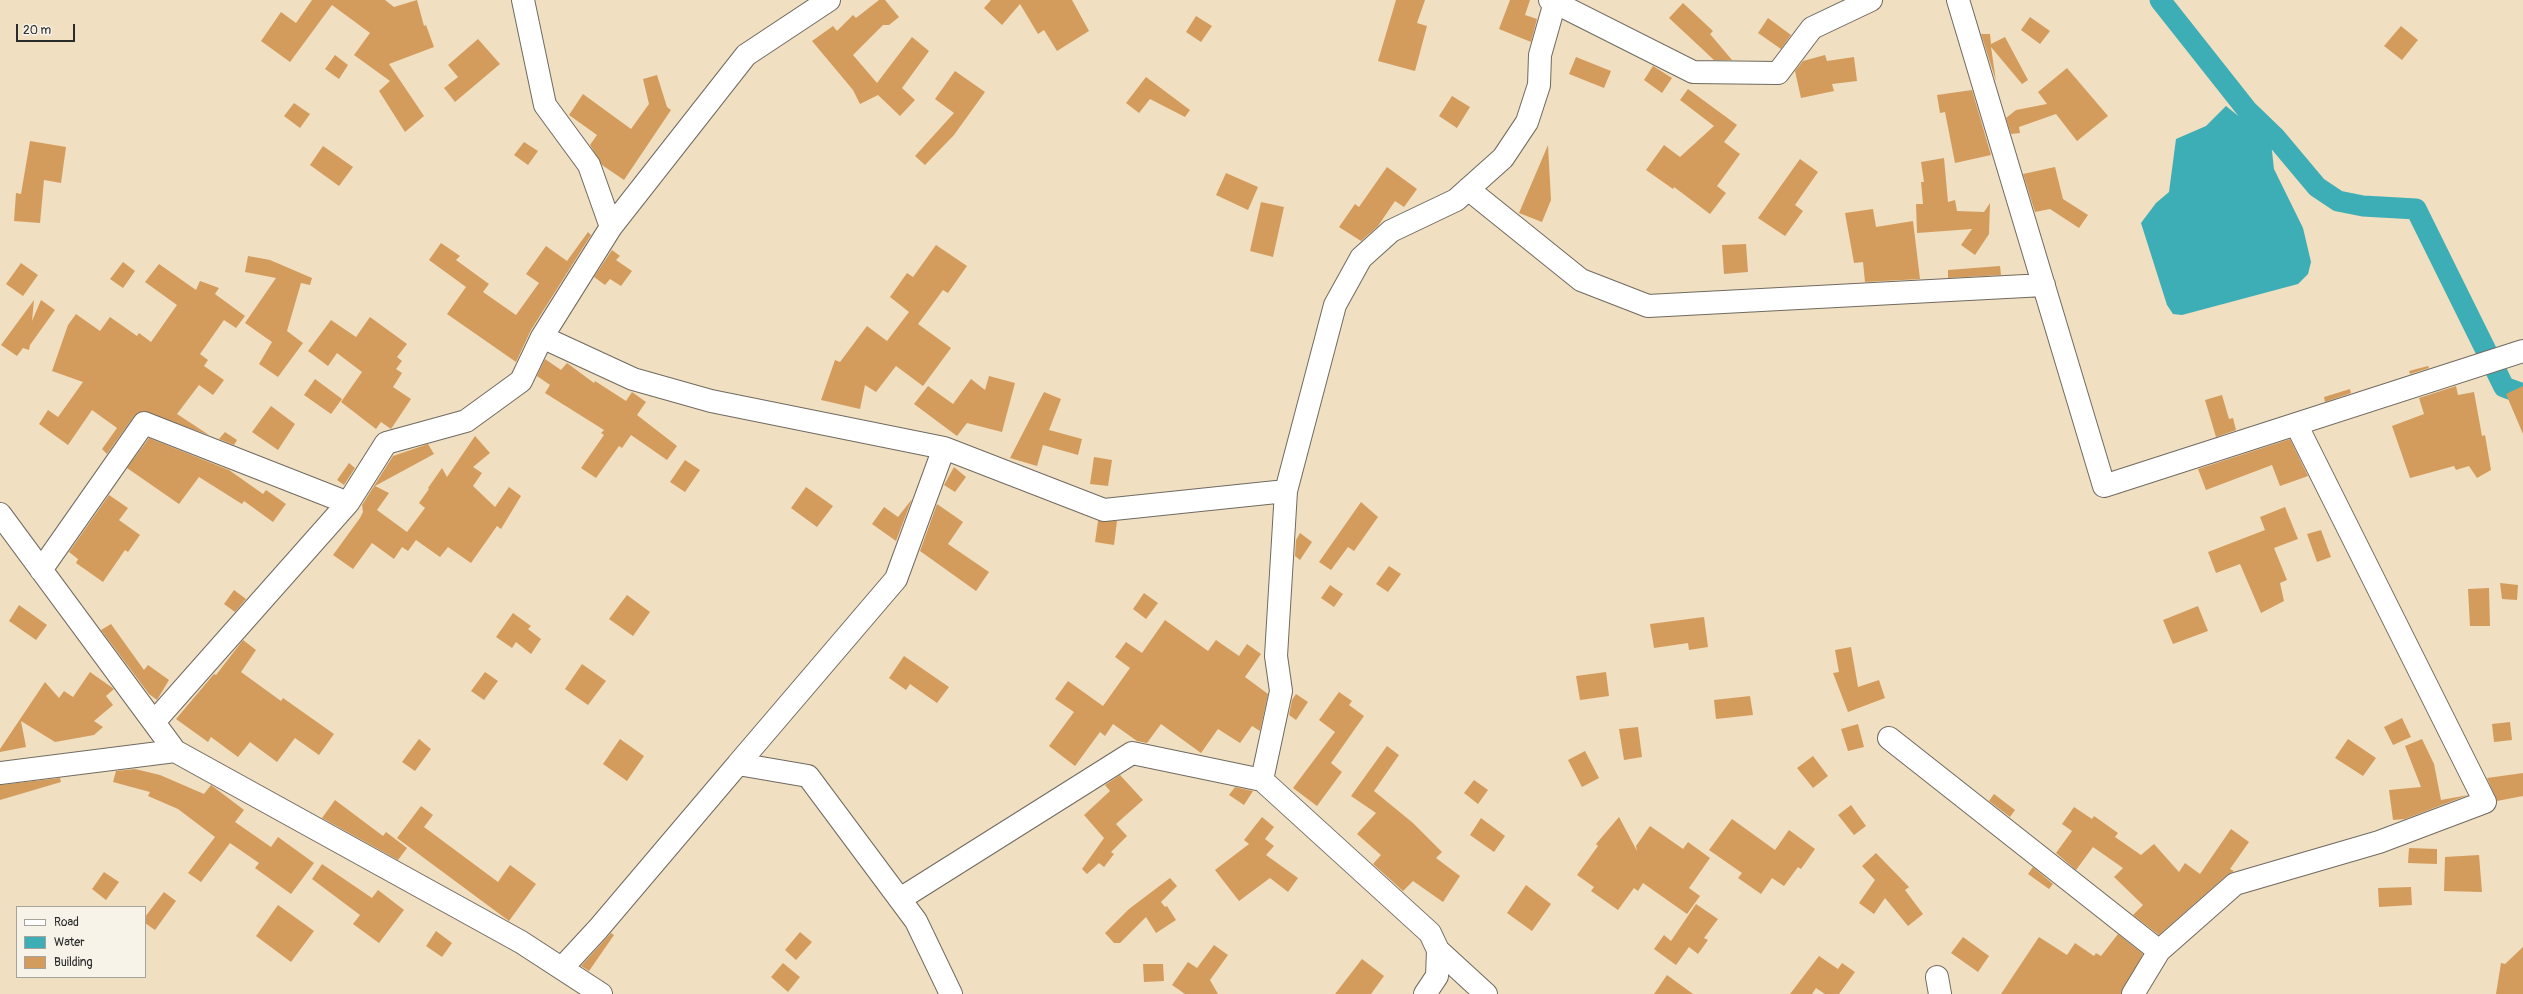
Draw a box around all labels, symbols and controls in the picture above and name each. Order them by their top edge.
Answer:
scale bar [18,16,77,42]
text: 20 m [23,23,51,38]
legend [16,906,146,978]
text: Road [54,915,79,930]
text: Water [54,935,85,950]
text: Building [54,955,93,970]

